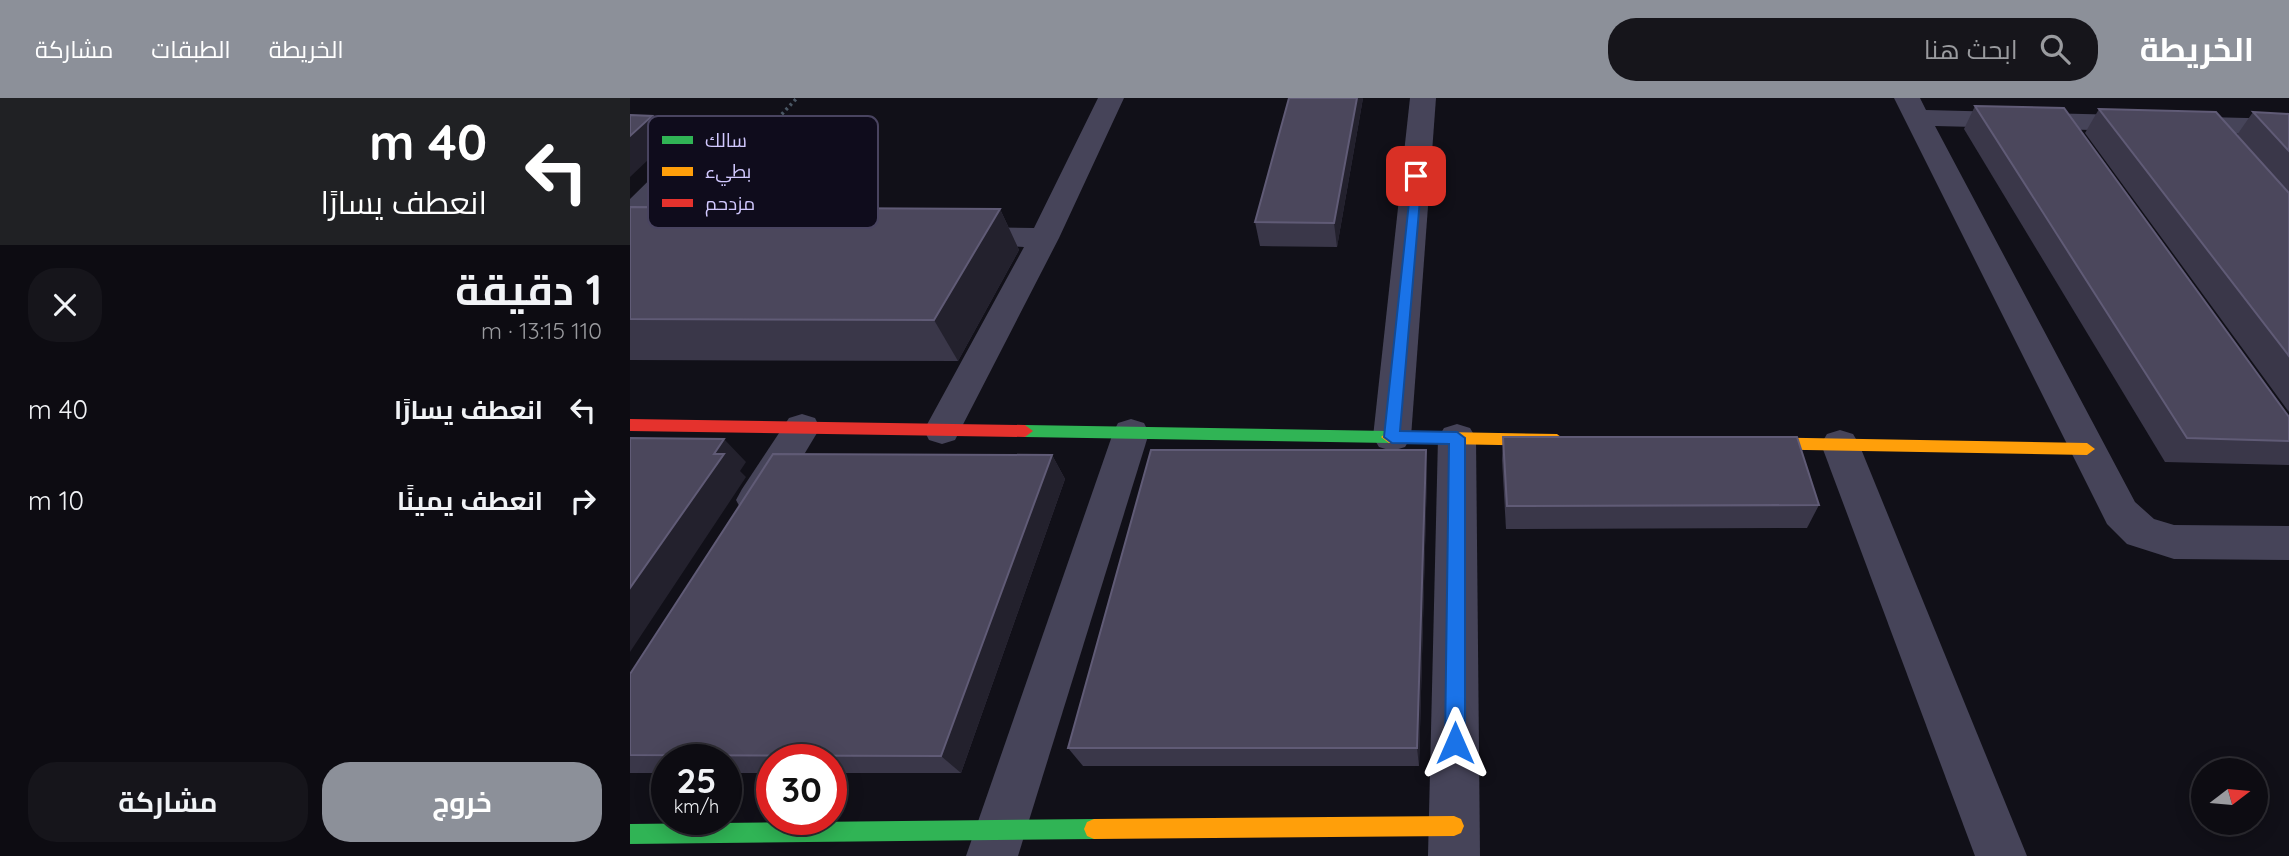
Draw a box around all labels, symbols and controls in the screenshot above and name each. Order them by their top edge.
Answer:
search box [1608,18,2098,81]
text: الخريطة [2140,28,2254,69]
icon: search [2036,30,2074,68]
text: ابحث هنا [1924,33,2018,66]
text: مشاركة [35,34,113,64]
text: الطبقات [151,34,231,64]
text: الخريطة [269,34,344,64]
text: 40 m [369,111,487,172]
legend [648,116,878,228]
icon: left [511,126,602,217]
text: سالك [705,128,747,152]
pin [1386,146,1446,206]
icon: arrive [1397,157,1435,195]
text: بطيء [705,159,751,186]
text: انعطف يسارًا [321,182,487,222]
text: مزدحم [705,191,755,217]
text: 1 دقيقة [455,263,602,316]
button: close [28,268,102,342]
text: 110 m · 13:15 [481,316,602,345]
icon: left [564,391,602,429]
text: 40 m [28,393,88,426]
text: انعطف يسارًا [394,393,543,426]
icon: right [564,482,602,520]
text: 10 m [28,484,84,517]
text: انعطف يمينًا [397,484,543,517]
position arrow [1418,706,1492,780]
speed limit sign: 30 [756,744,847,835]
text: 25 [676,758,717,802]
north arrow [2191,758,2268,835]
map controls [2191,758,2268,835]
button: مشاركة [28,762,308,842]
button: خروج [322,762,602,842]
text: km/h [674,795,719,818]

